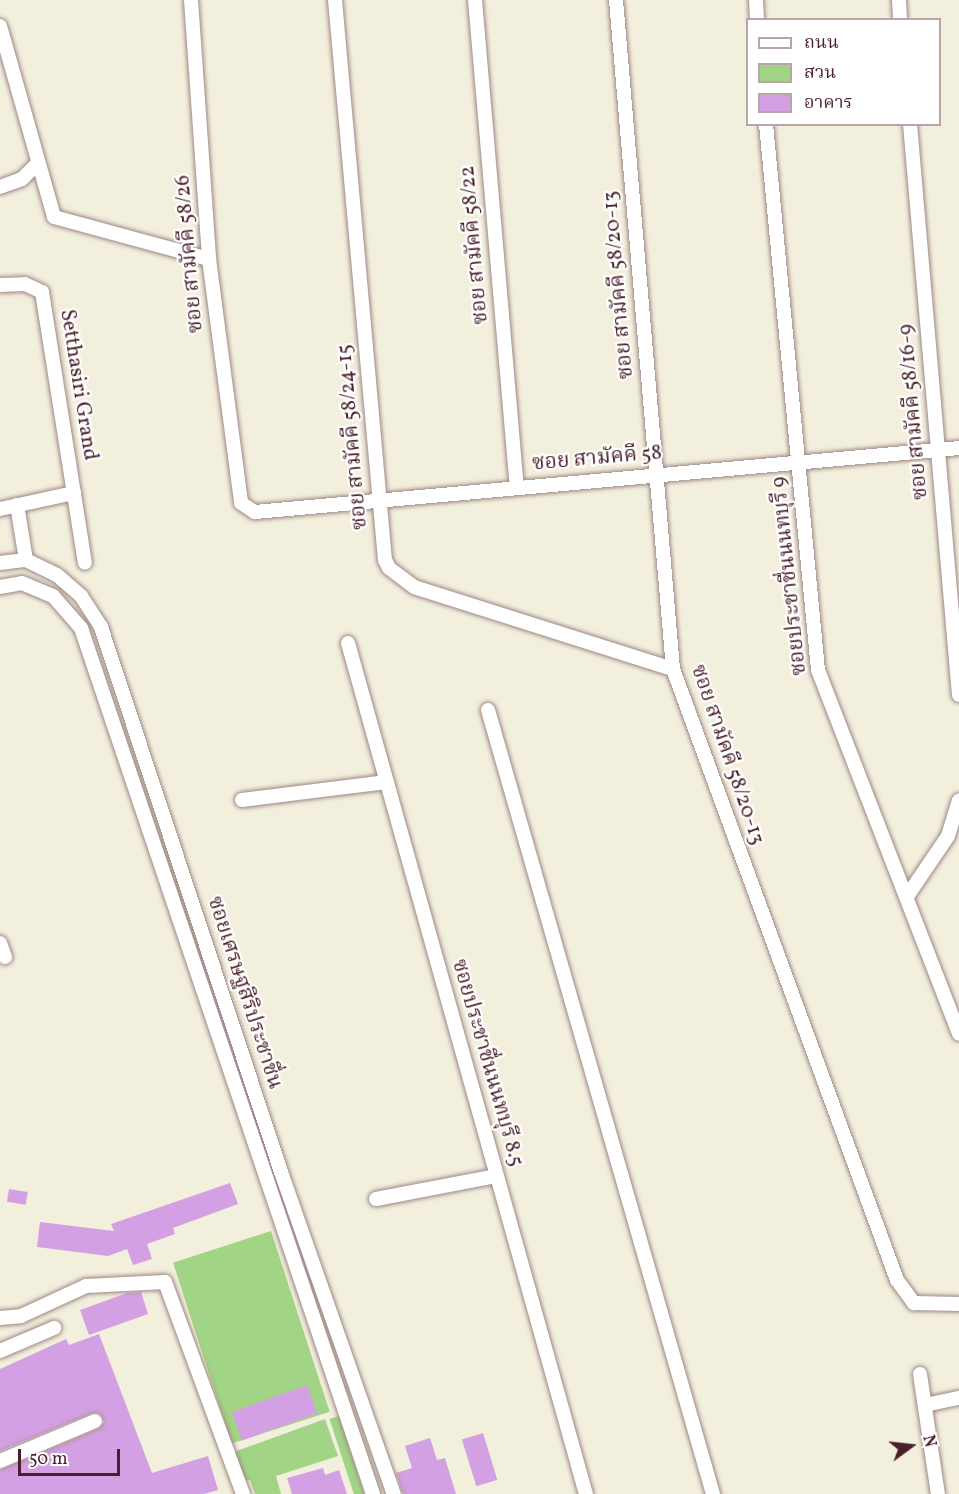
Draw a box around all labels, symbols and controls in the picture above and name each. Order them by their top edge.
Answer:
legend [746,18,941,126]
text: ถนน [804,31,839,56]
text: สวน [804,61,836,86]
text: อาคาร [804,91,853,116]
street label: ซอย สามัคคี 58/22 [456,165,494,325]
street label: ซอย สามัคคี 58/26 [171,174,209,334]
street label: ซอย สามัคคี 58/20-13 [598,190,640,380]
street label: Setthasiri Grand [54,308,102,462]
street label: ซอย สามัคคี 58/16-9 [894,323,934,501]
street label: ซอย สามัคคี 58/24-15 [332,343,374,531]
street label: ซอย สามัคคี 58 [531,441,663,477]
street label: ซอยประชาชื่นนนทบุรี 9 [767,475,813,677]
street label: ซอย สามัคคี 58/20-13 [684,662,770,848]
street label: ซอยเศรษฐสิริประชาชื่น [201,893,287,1093]
street label: ซอยประชาชื่นนนทบุรี 8.5 [445,956,529,1170]
north arrow [881,1416,941,1476]
text: N [916,1433,941,1450]
scale bar [21,1437,123,1475]
text: 50 m [29,1447,68,1472]

